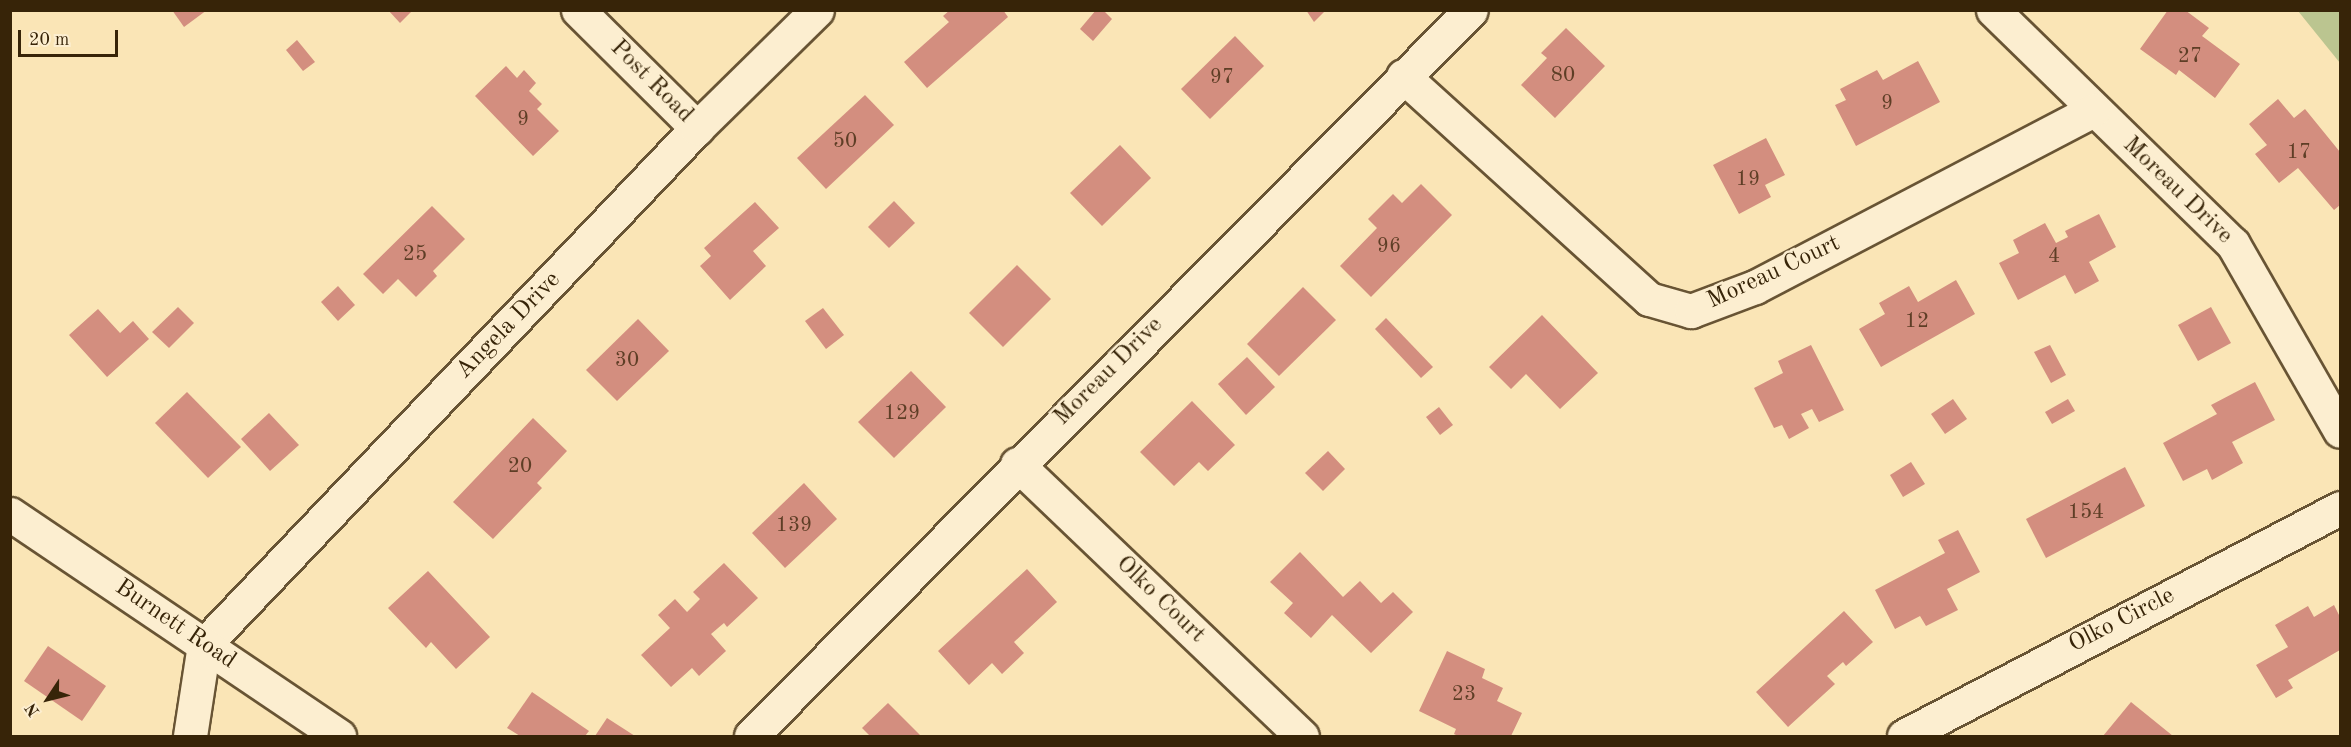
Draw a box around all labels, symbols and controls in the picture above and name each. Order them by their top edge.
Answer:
scale bar [21,18,122,56]
text: 20 m [29,31,69,49]
street label: Post Road [603,34,699,130]
house number: 27 [2178,44,2202,70]
house number: 80 [1551,63,1575,89]
house number: 97 [1210,65,1234,91]
house number: 9 [1881,91,1893,117]
house number: 9 [517,107,529,133]
house number: 50 [833,129,857,155]
street label: Moreau Drive [2116,131,2238,251]
house number: 17 [2287,140,2311,166]
house number: 19 [1736,167,1760,193]
street label: Moreau Court [1703,230,1845,316]
house number: 96 [1377,234,1401,260]
house number: 25 [403,242,427,268]
house number: 4 [2048,244,2060,270]
street label: Angela Drive [451,266,567,386]
house number: 12 [1905,309,1929,335]
street label: Moreau Drive [1049,312,1169,432]
house number: 30 [615,348,639,374]
house number: 129 [884,401,920,427]
house number: 20 [508,454,532,480]
house number: 154 [2068,500,2104,526]
house number: 139 [776,513,812,539]
street label: Olko Court [1109,550,1211,650]
street label: Burnett Road [109,574,241,676]
street label: Olko Circle [2064,582,2180,660]
north arrow [18,669,78,729]
house number: 23 [1452,682,1476,708]
text: N [23,700,43,719]

